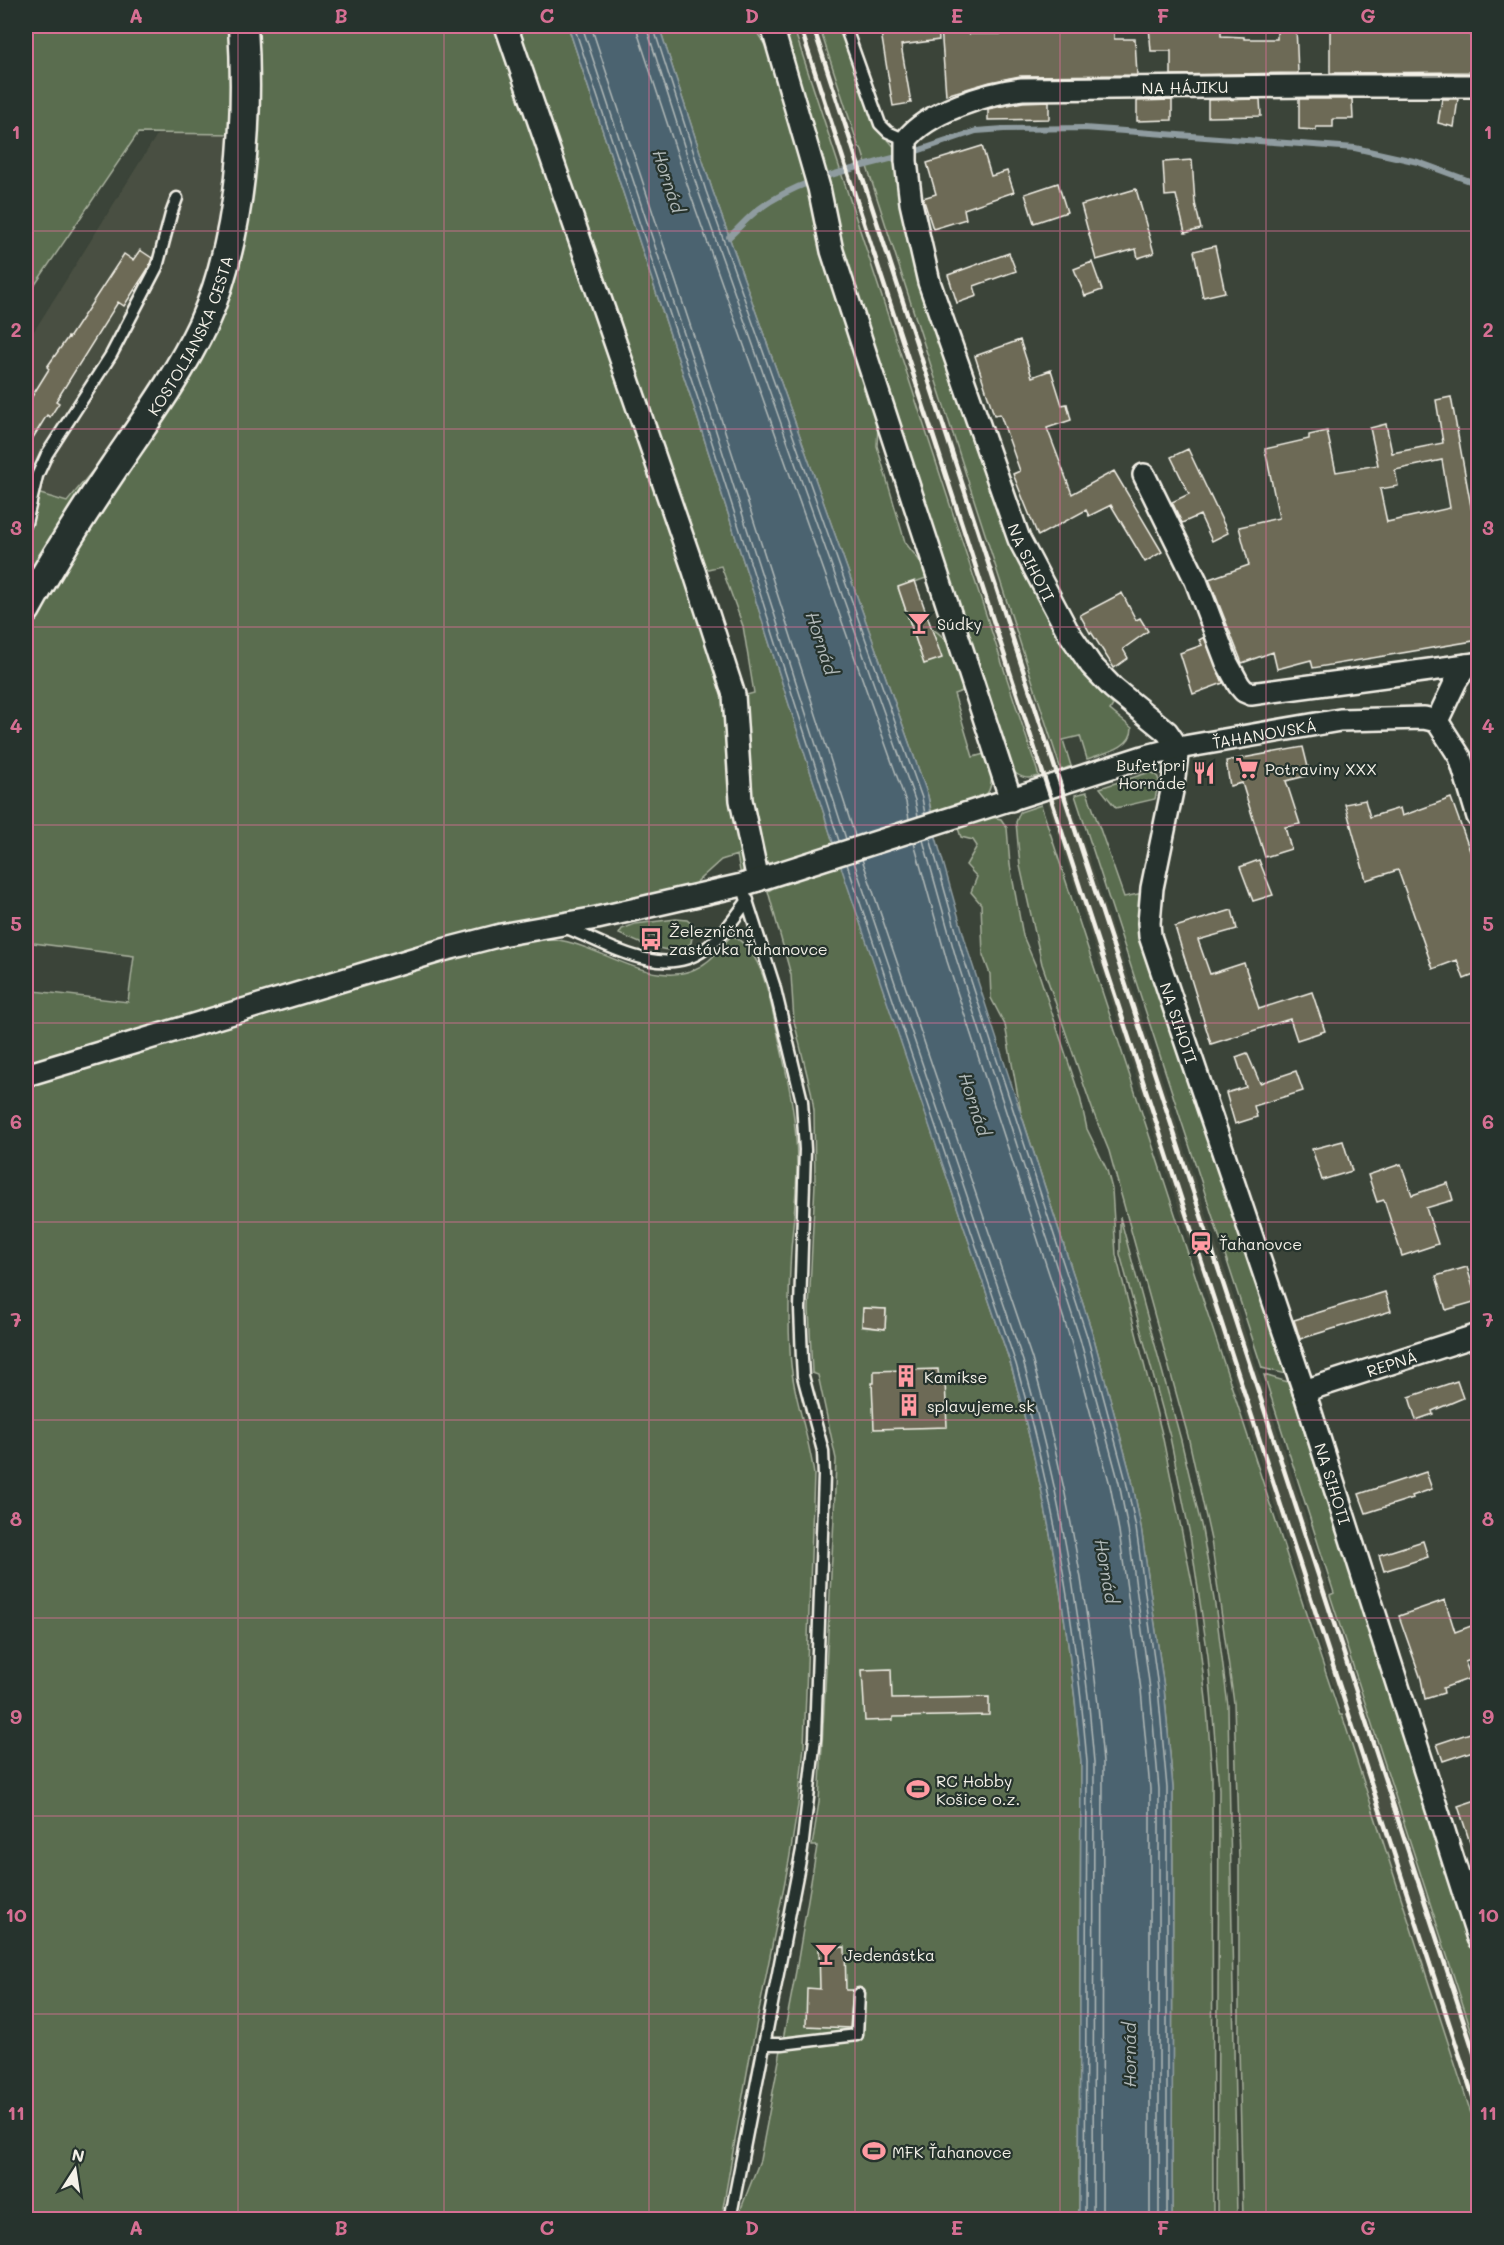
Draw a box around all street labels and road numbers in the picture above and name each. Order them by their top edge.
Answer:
street label: NA HÁJIKU [1141,76,1229,98]
street label: KOSTOLIANSKA CESTA [142,253,236,419]
street label: NA SIHOTI [1004,521,1060,604]
street label: ŤAHANOVSKÁ [1210,714,1318,752]
street label: NA SIHOTI [1156,979,1203,1066]
street label: REPNÁ [1364,1345,1420,1381]
street label: NA SIHOTI [1311,1440,1356,1527]

